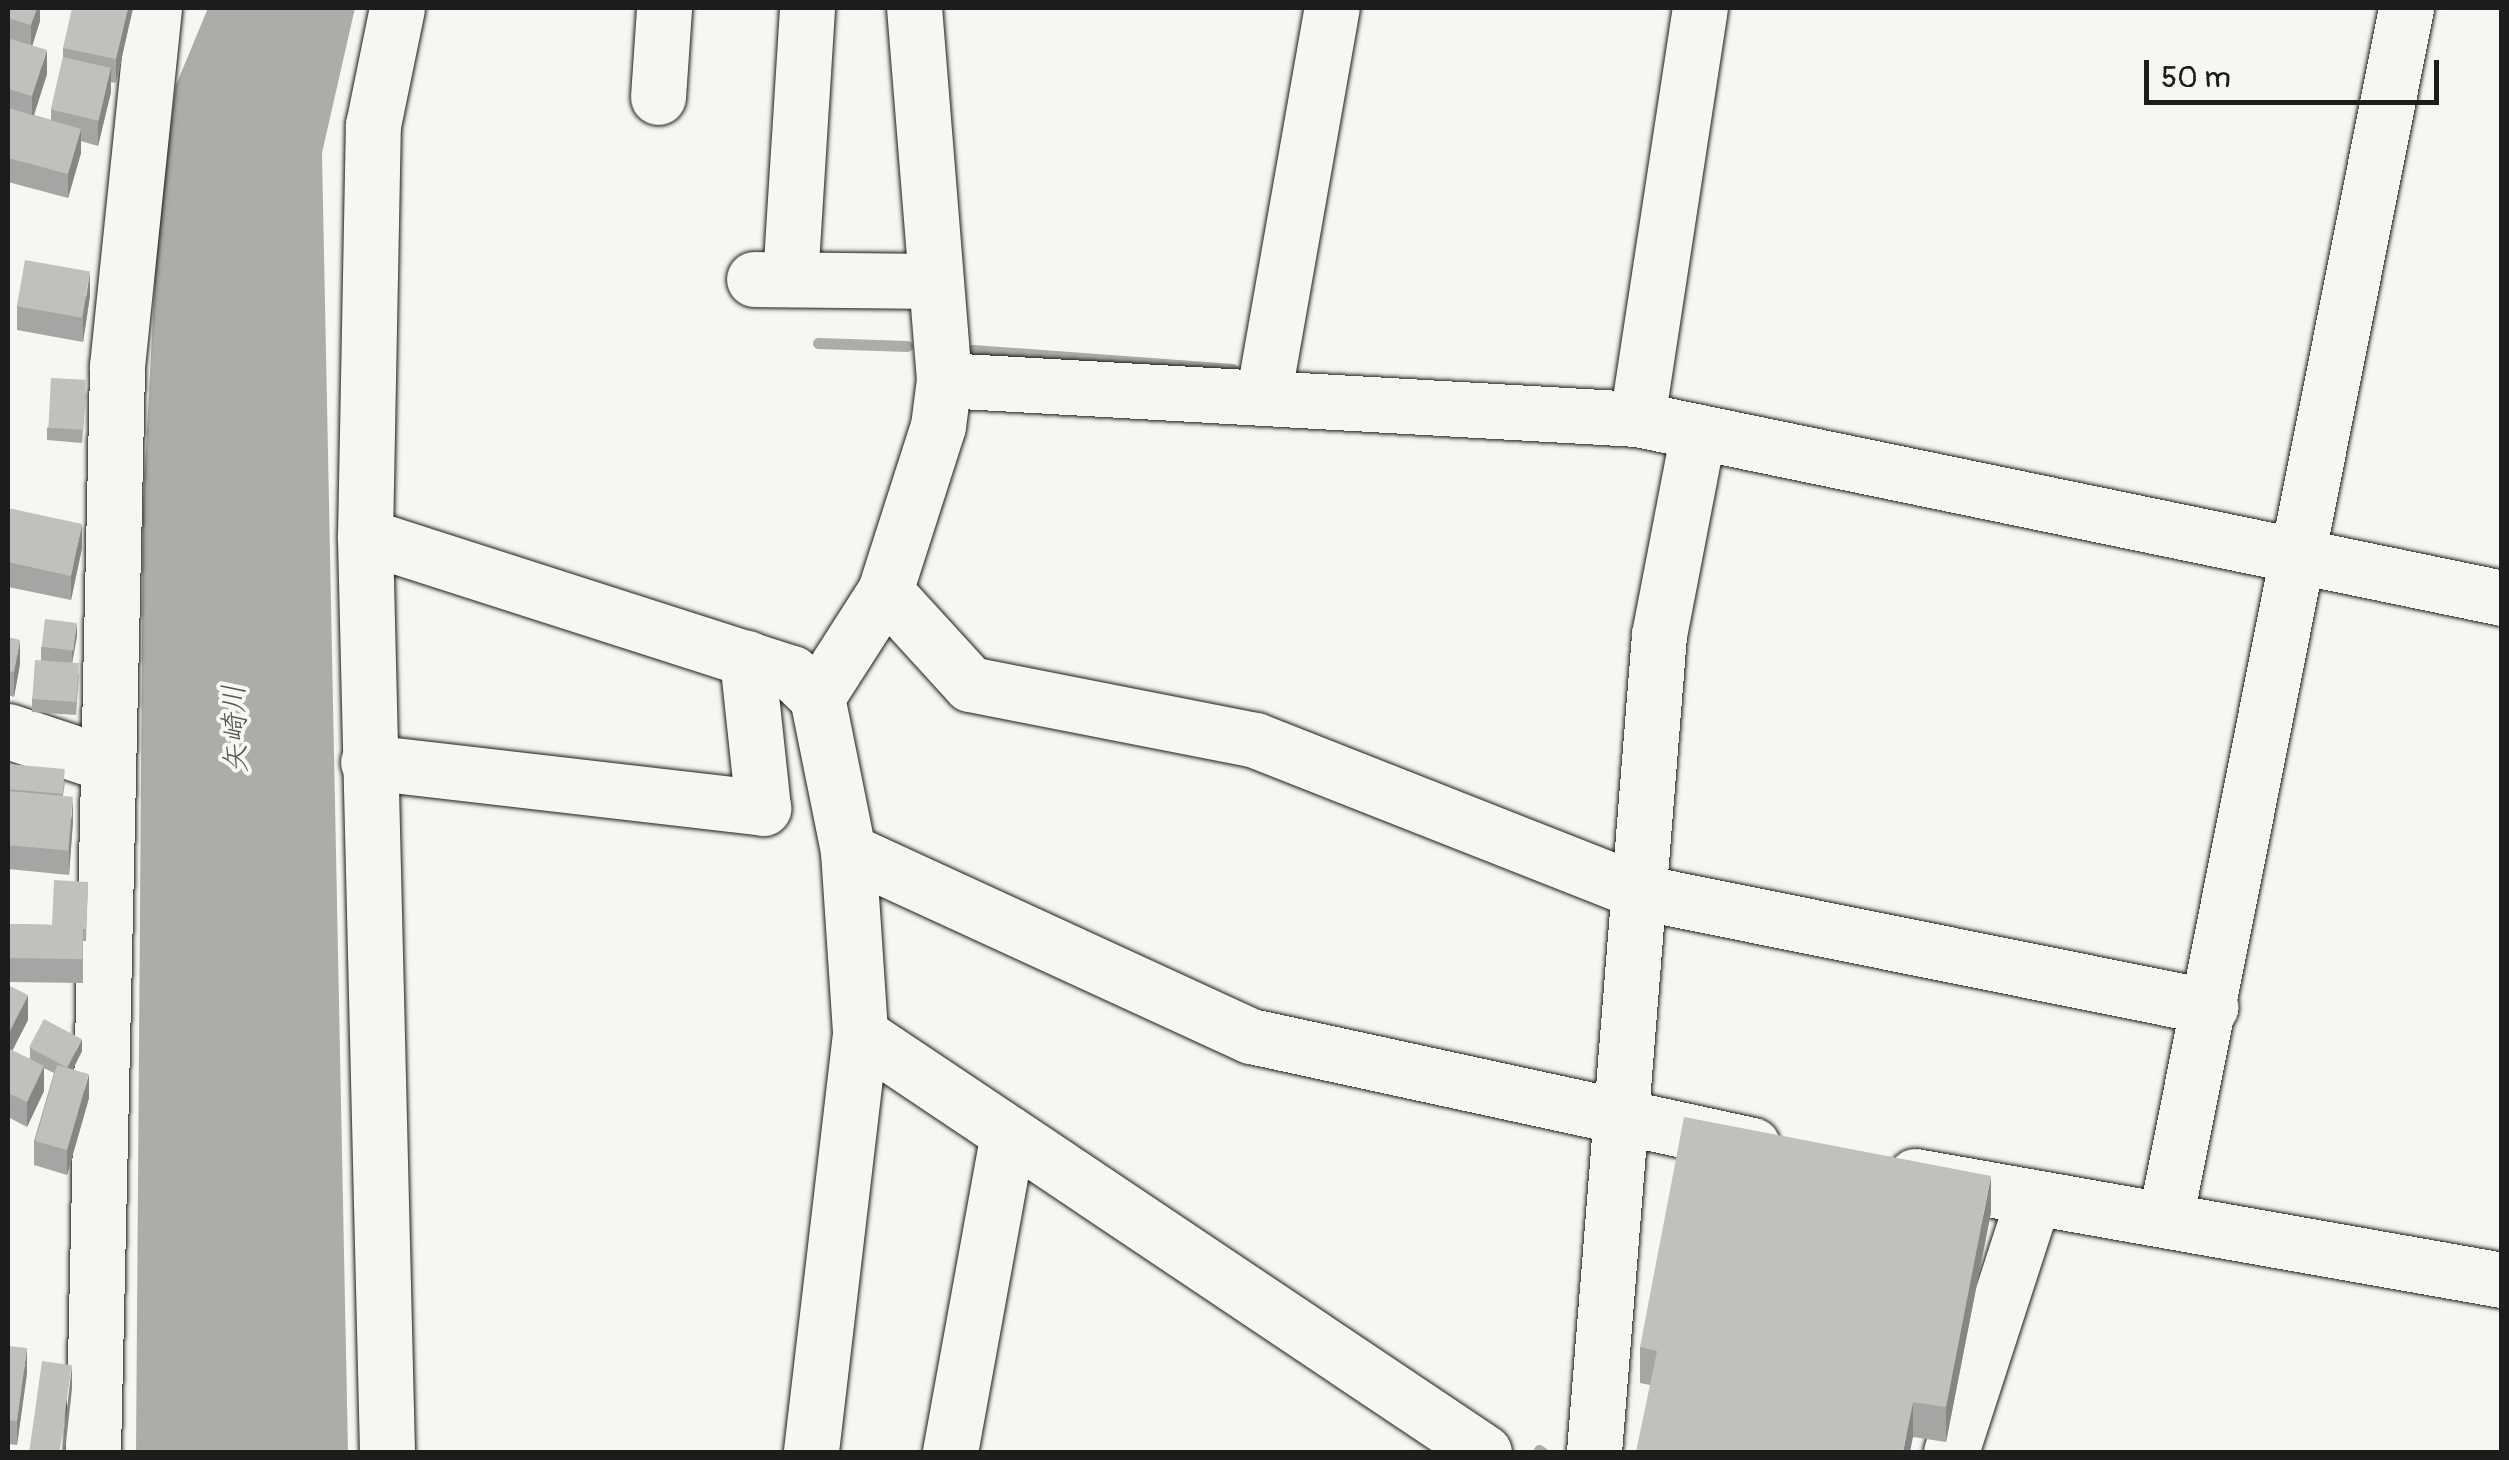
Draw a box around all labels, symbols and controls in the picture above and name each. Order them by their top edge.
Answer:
scale bar [2149,40,2444,102]
text: 50 m [2161,59,2231,96]
water label: 矢崎川 [216,683,256,775]

